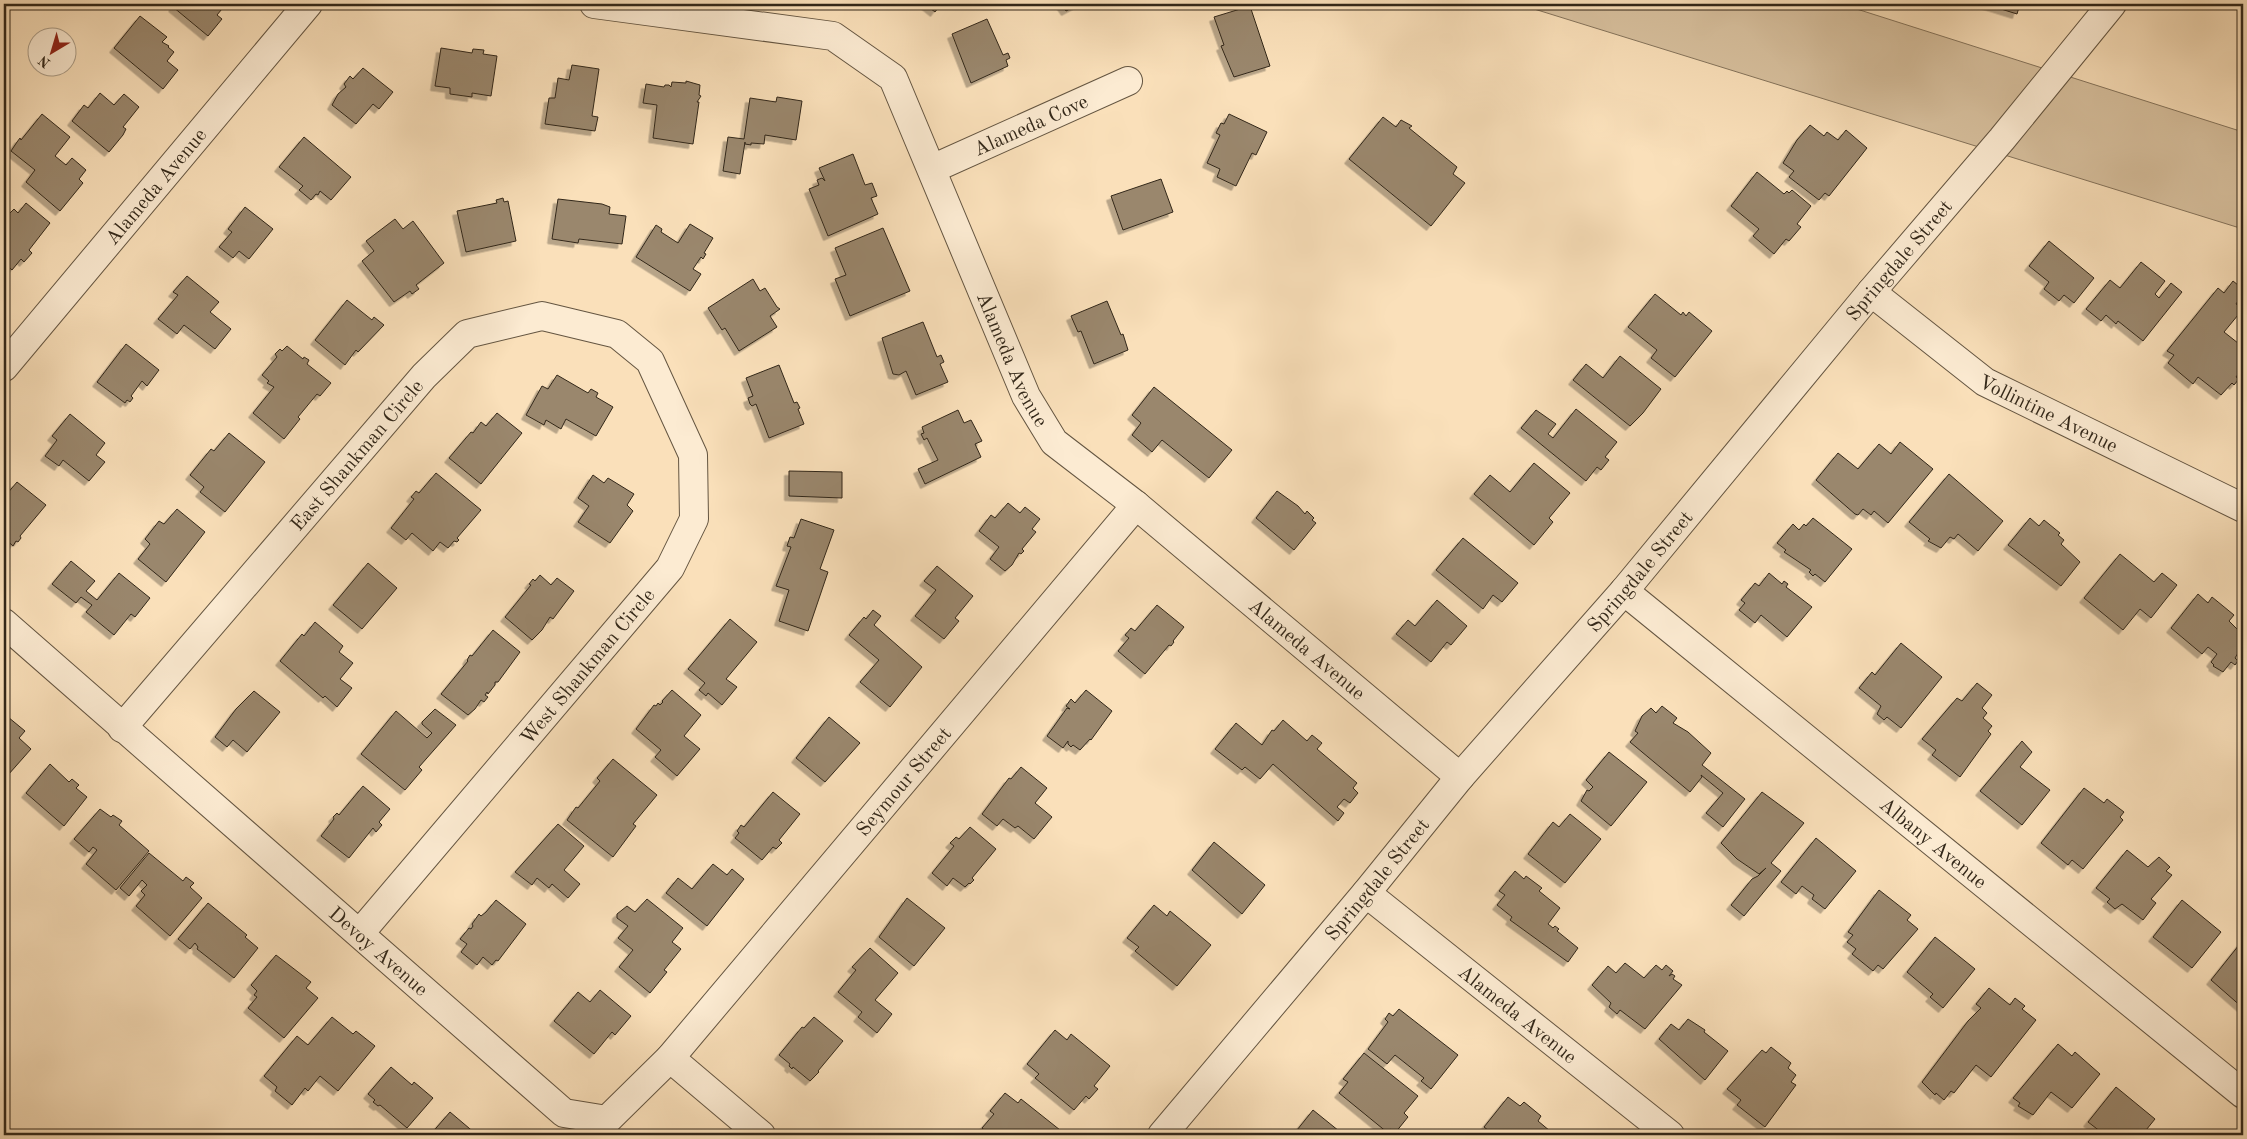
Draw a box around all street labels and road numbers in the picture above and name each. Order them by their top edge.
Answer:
street label: Alameda Cove [971,92,1092,161]
street label: Alameda Avenue [103,125,211,249]
street label: Springdale Street [1844,197,1957,325]
street label: Alameda Avenue [972,290,1050,431]
street label: Vollintine Avenue [1975,372,2120,457]
street label: East Shankman Circle [288,377,428,535]
street label: Springdale Street [1585,508,1698,637]
street label: West Shankman Circle [518,585,659,749]
street label: Alameda Avenue [1244,596,1368,705]
street label: Seymour Street [853,724,956,841]
street label: Albany Avenue [1875,795,1990,893]
street label: Springdale Street [1322,815,1434,945]
street label: Devoy Avenue [324,904,431,1001]
street label: Alameda Avenue [1454,962,1580,1068]

